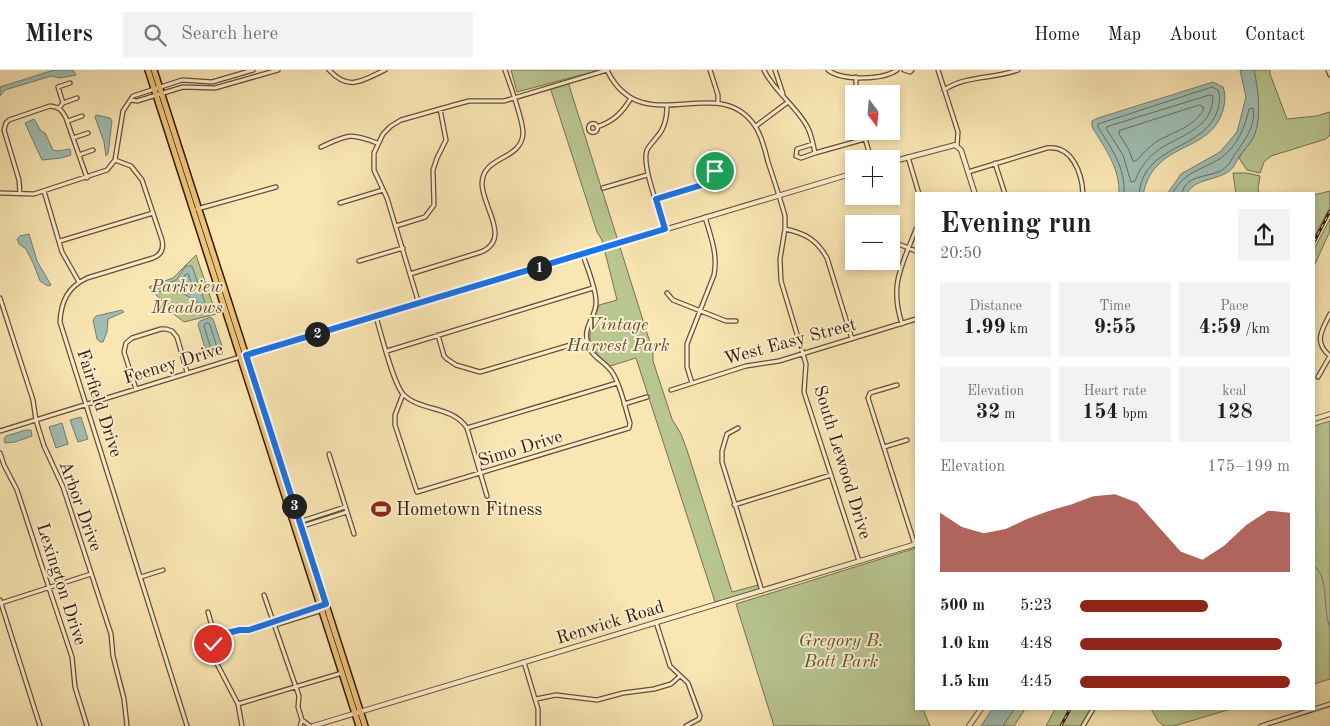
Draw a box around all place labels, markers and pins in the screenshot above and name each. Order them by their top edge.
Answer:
pin [694,150,736,192]
pin: 1 [526,256,552,280]
pin: 2 [304,322,330,346]
pin: 3 [282,494,306,518]
sports icon: Hometown Fitness [370,498,392,520]
place label: Hometown Fitness [396,501,542,519]
pin [192,623,234,665]

